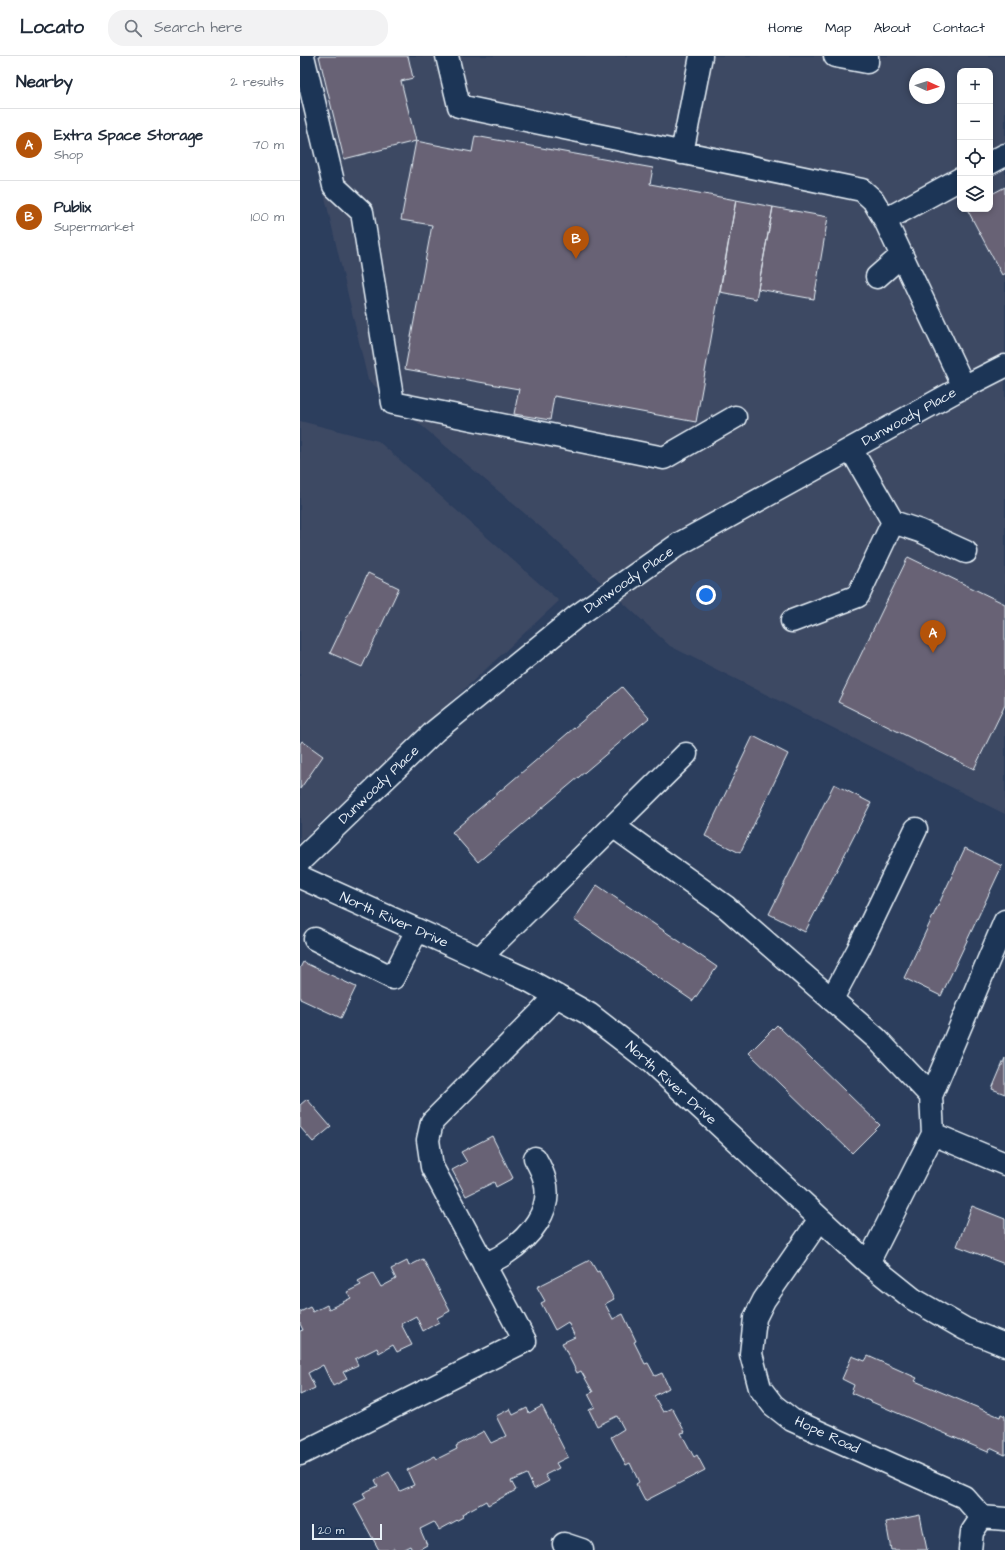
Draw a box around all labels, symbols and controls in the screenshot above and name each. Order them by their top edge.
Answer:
search box [108,10,388,46]
text: Locato [20,14,84,41]
icon: search [122,17,144,39]
text: Search here [154,17,242,38]
text: Home [768,18,803,38]
text: Map [825,18,851,38]
text: About [873,18,911,38]
text: Contact [933,18,985,38]
north arrow [909,68,945,104]
map controls [957,68,993,212]
button: + [957,68,993,104]
text: Nearby [16,70,73,94]
text: 2 results [230,73,284,91]
button: − [957,104,993,140]
text: Extra Space Storage [54,125,203,146]
text: A [25,136,33,154]
text: 70 m [252,136,284,154]
button: locate [957,140,993,176]
text: Shop [54,146,83,164]
button: layers [957,176,993,212]
text: Publix [54,197,91,218]
text: B [24,208,34,226]
text: 100 m [251,208,284,226]
text: Supermarket [54,218,135,236]
pin: B [563,226,589,259]
street label: Dunwoody Place [858,382,960,451]
street label: Dunwoody Place [580,541,678,618]
your location [696,585,716,605]
pin: A [920,620,946,653]
street label: Dunwoody Place [334,741,424,829]
street label: North River Drive [337,887,452,953]
street label: North River Drive [621,1037,721,1130]
street label: Hope Road [791,1411,863,1459]
scale bar [312,1522,382,1541]
text: 20 m [318,1523,344,1538]

